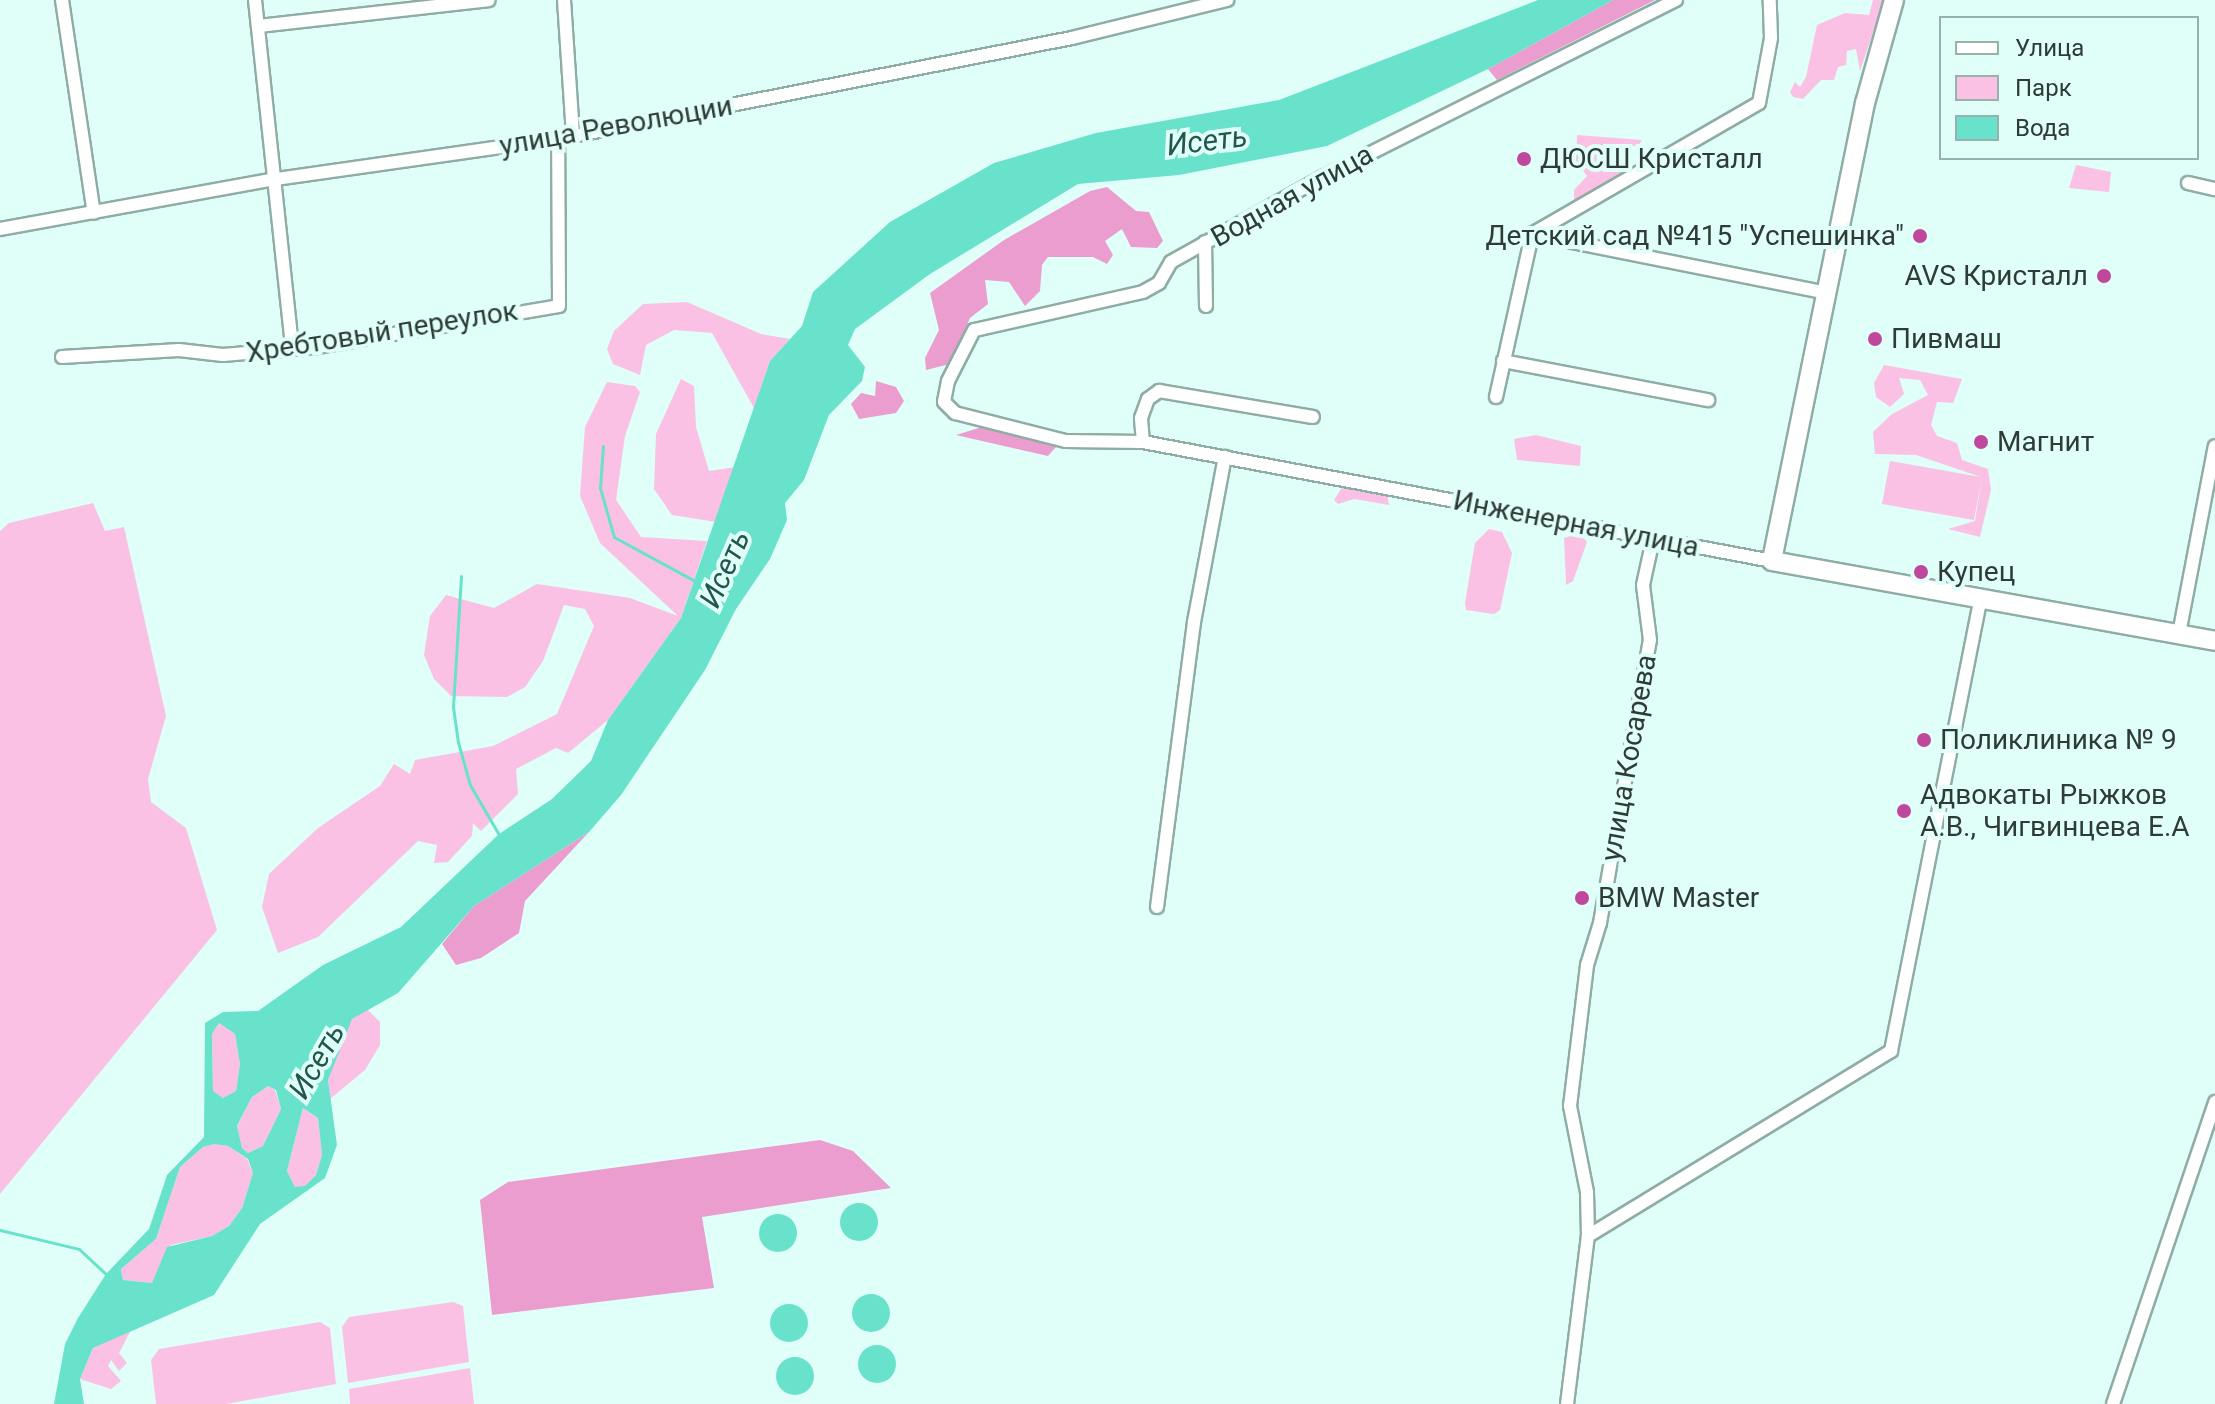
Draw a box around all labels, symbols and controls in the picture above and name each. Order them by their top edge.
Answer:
legend [1939,16,2199,160]
text: Улица [2015,34,2084,62]
text: Парк [2015,74,2072,102]
street label: улица Революции [497,89,735,163]
text: Вода [2015,114,2070,142]
water label: Исеть [1165,118,1249,164]
street label: Водная улица [1205,138,1379,254]
place label: ДЮСШ Кристалл [1540,142,1763,176]
marker: ДЮСШ Кристалл [1515,150,1533,168]
place label: Детский сад №415 "Успешинка" [1485,219,1904,253]
marker: Детский сад №415 "Успешинка" [1911,227,1929,245]
place label: AVS Кристалл [1904,259,2088,293]
marker: AVS Кристалл [2095,267,2113,285]
street label: Хребтовый переулок [244,294,520,370]
place label: Пивмаш [1891,322,2002,356]
marker: Пивмаш [1866,330,1884,348]
place label: Магнит [1997,425,2094,459]
marker: Магнит [1972,433,1990,451]
street label: Инженерная улица [1450,484,1702,564]
water label: Исеть [692,525,758,613]
place label: Купец [1937,555,2015,589]
marker: Купец [1912,563,1930,581]
street label: улица Косарева [1594,652,1664,864]
place label: Поликлиника № 9 [1940,723,2177,757]
marker: Поликлиника № 9 [1915,731,1933,749]
place label: Адвокаты Рыжков А.В., Чигвинцева Е.А [1920,778,2190,844]
marker: Адвокаты Рыжков А.В., Чигвинцева Е.А [1895,802,1913,820]
place label: BMW Master [1598,881,1759,915]
marker: BMW Master [1573,889,1591,907]
water label: Исеть [281,1017,353,1105]

